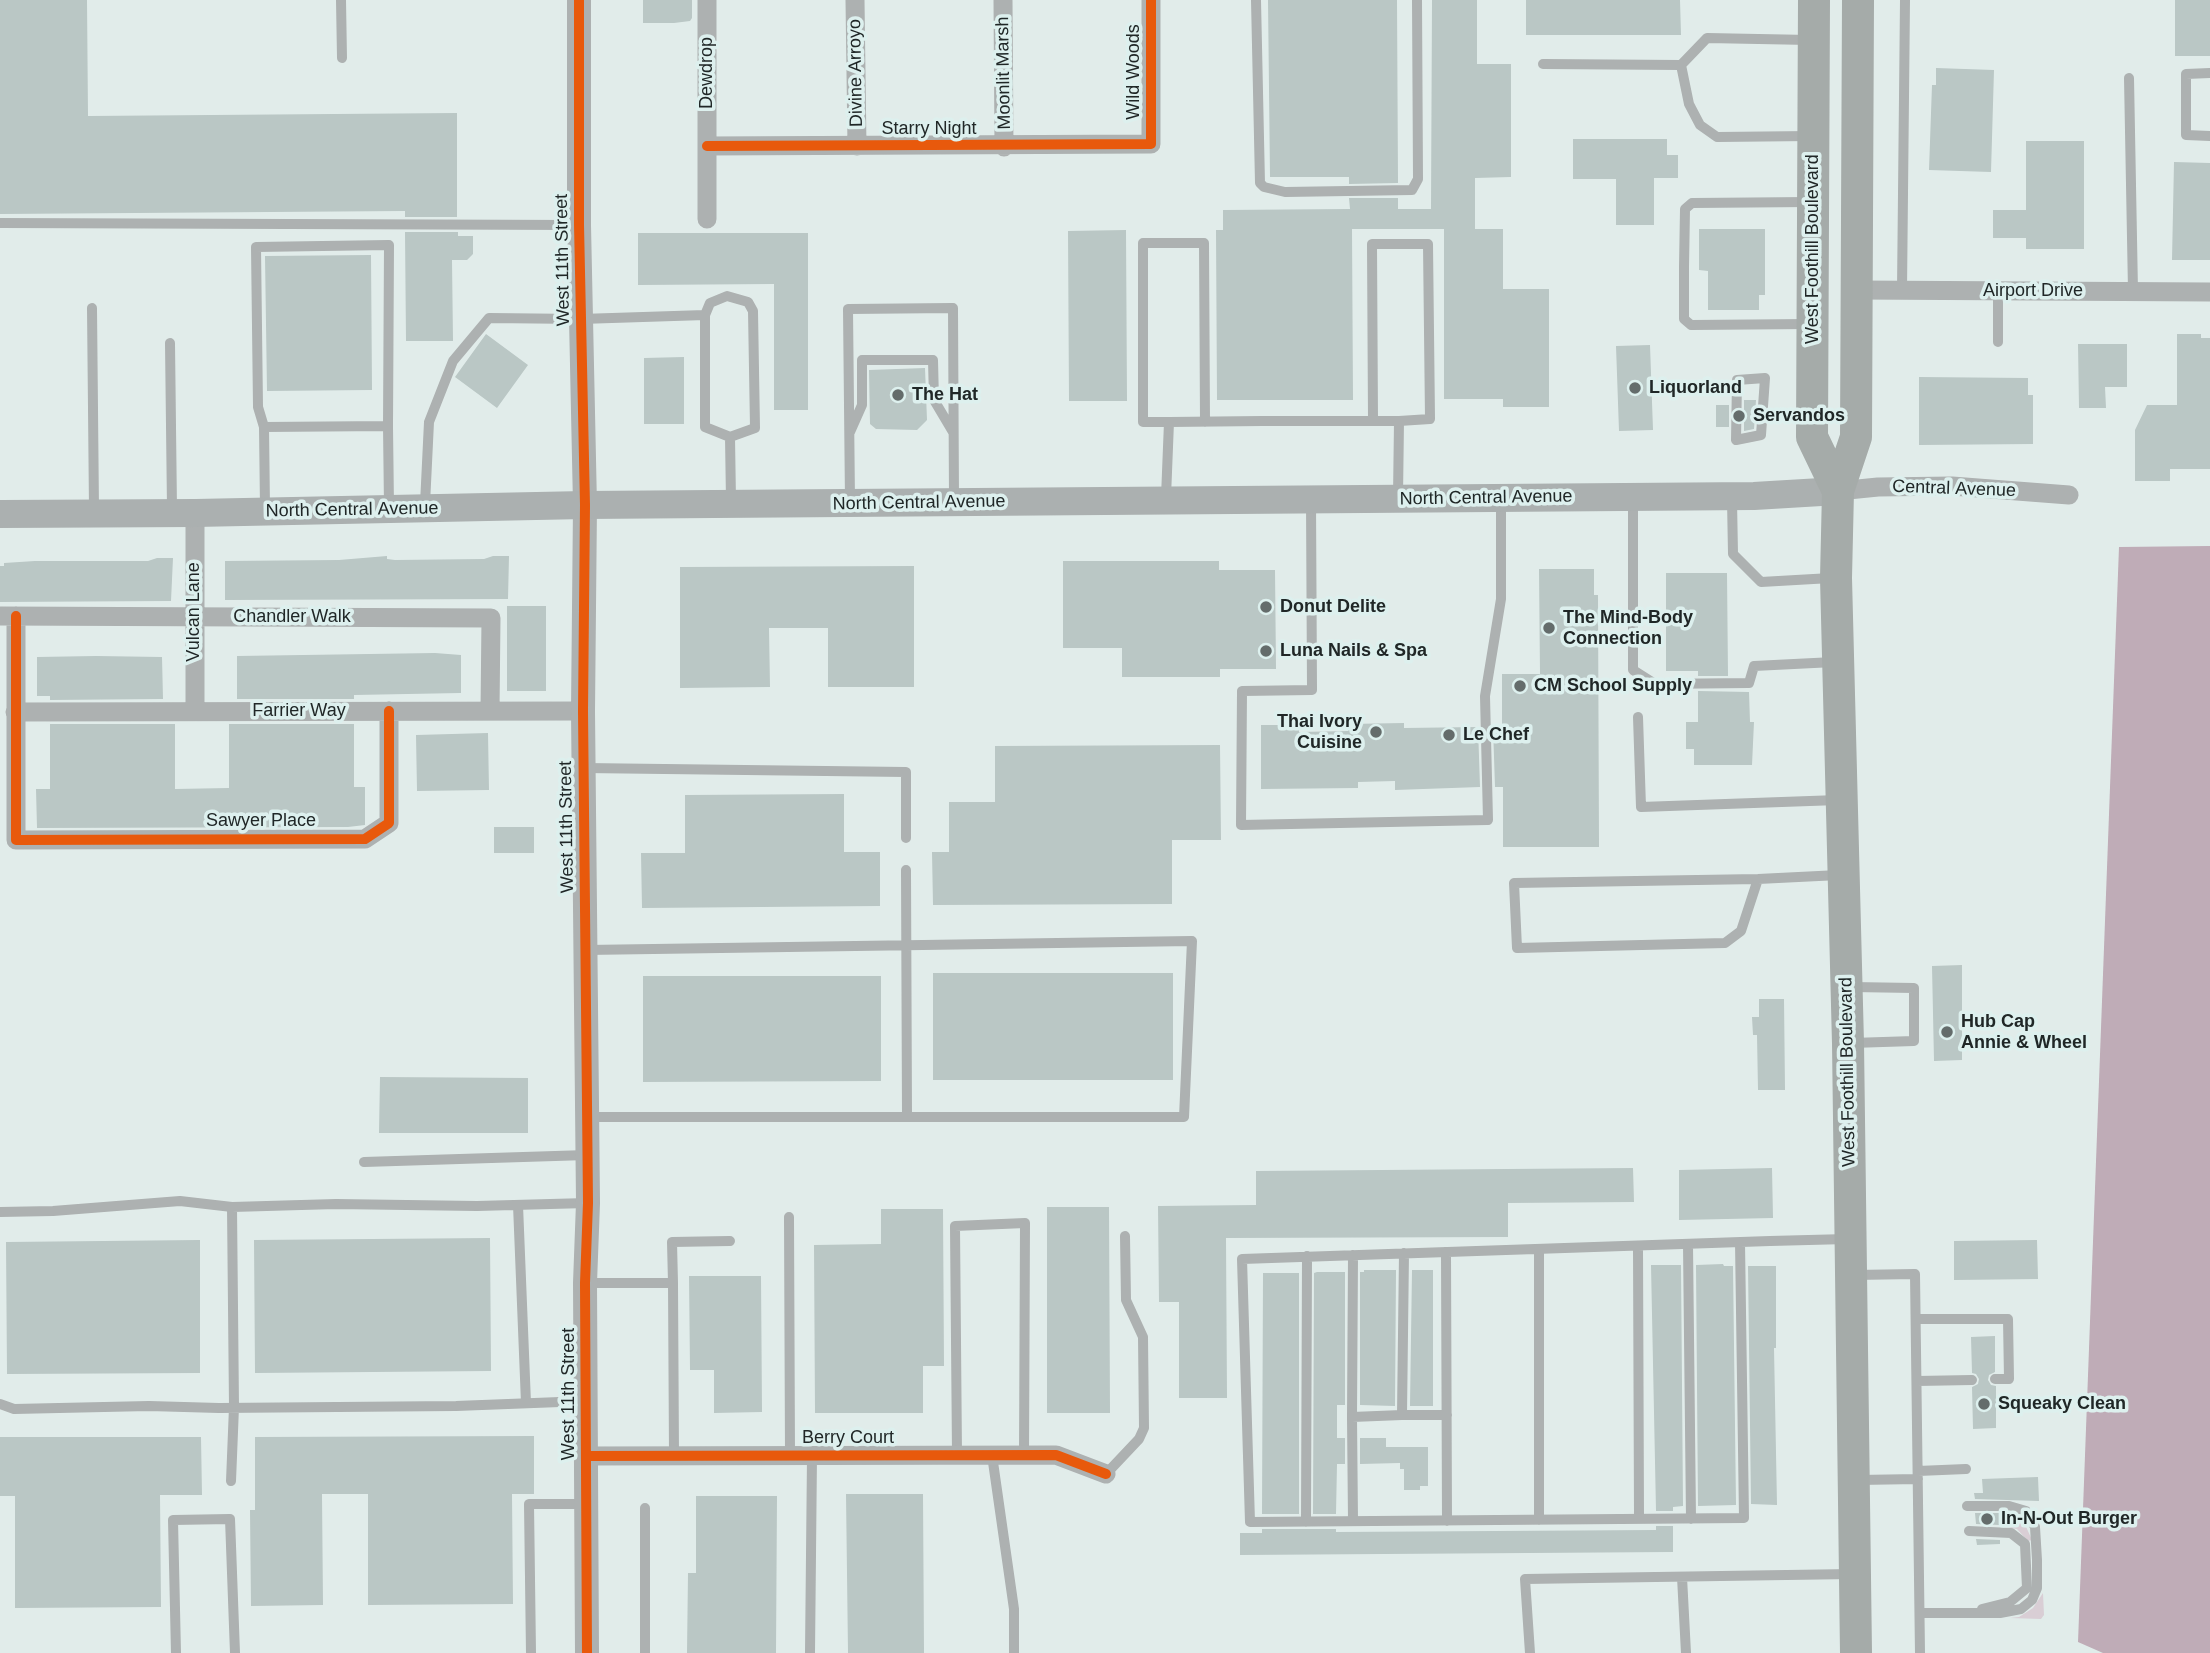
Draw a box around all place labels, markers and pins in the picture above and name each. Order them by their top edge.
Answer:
place label: Liquorland [1649,377,1742,399]
marker: Liquorland [1627,380,1643,396]
place label: The Hat [912,384,978,406]
marker: The Hat [890,387,906,403]
place label: Servandos [1753,405,1845,427]
marker: Servandos [1731,408,1747,424]
place label: Donut Delite [1280,596,1386,618]
marker: Donut Delite [1258,599,1274,615]
place label: The Mind-Body Connection [1563,607,1693,650]
marker: The Mind-Body Connection [1541,620,1557,636]
place label: Luna Nails & Spa [1280,640,1427,662]
marker: Luna Nails & Spa [1258,643,1274,659]
place label: CM School Supply [1534,675,1692,697]
marker: CM School Supply [1512,678,1528,694]
place label: Thai Ivory Cuisine [1277,711,1362,754]
marker: Thai Ivory Cuisine [1368,724,1384,740]
place label: Le Chef [1463,724,1529,746]
marker: Le Chef [1441,727,1457,743]
place label: Hub Cap Annie & Wheel [1961,1011,2087,1054]
marker: Hub Cap Annie & Wheel [1939,1024,1955,1040]
place label: Squeaky Clean [1998,1393,2126,1415]
marker: Squeaky Clean [1976,1396,1992,1412]
place label: In-N-Out Burger [2001,1508,2137,1530]
marker: In-N-Out Burger [1979,1511,1995,1527]

